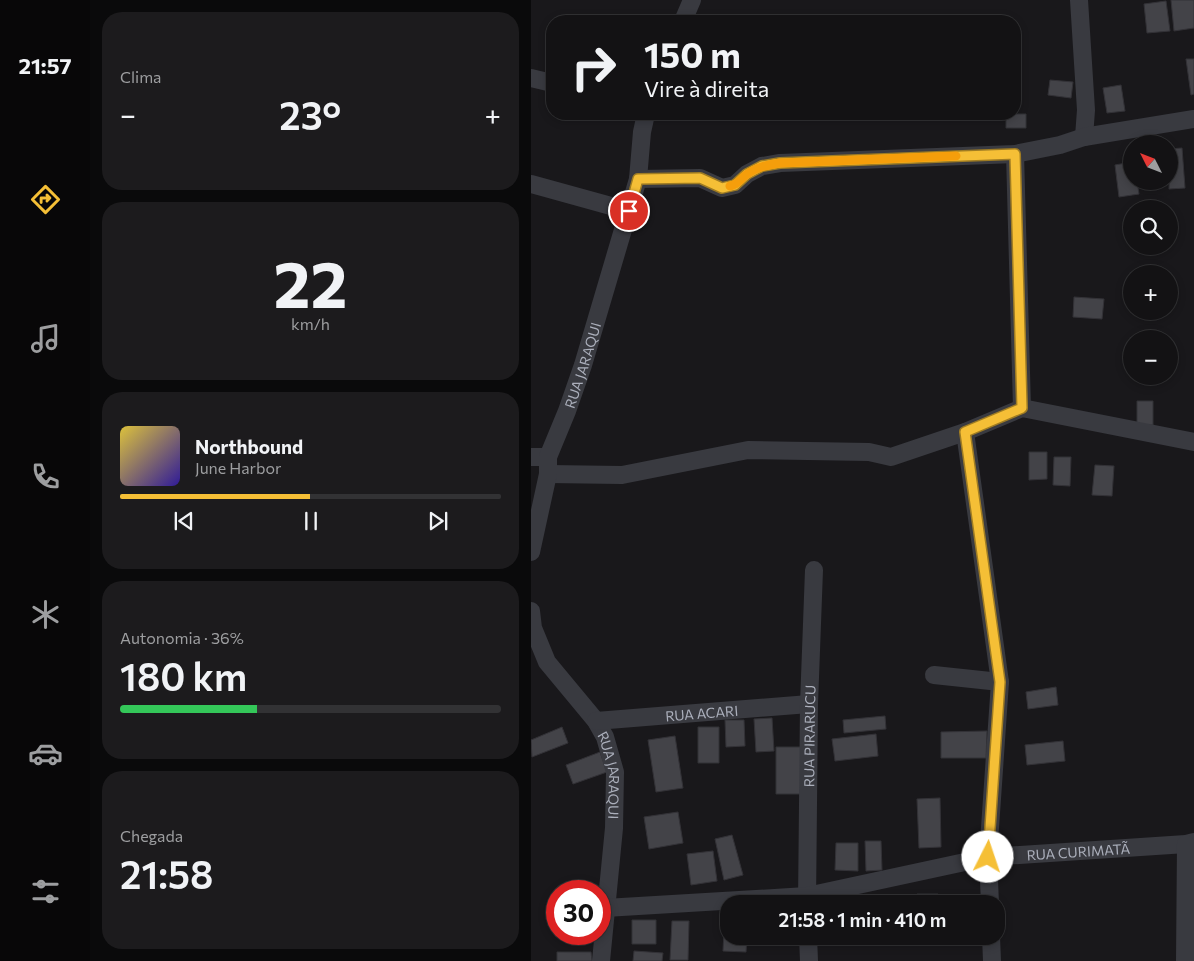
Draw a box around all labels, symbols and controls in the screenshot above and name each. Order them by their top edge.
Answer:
text: 150 m [644,32,741,75]
icon: right [561,35,626,100]
text: 21:57 [18,52,72,79]
text: Clima [120,67,161,86]
text: Vire à direita [644,75,769,102]
text: 23° [279,91,341,138]
text: − [120,97,136,131]
text: + [485,97,501,131]
north arrow [1123,135,1179,190]
map controls [1123,135,1178,385]
icon: directions [28,182,63,217]
pin [608,190,650,232]
icon: arrive [615,197,643,225]
button: search [1123,200,1178,255]
text: 22 [274,242,347,321]
button: + [1123,265,1178,320]
text: km/h [291,314,330,333]
street label: RUA JARAQUI [560,320,604,410]
icon: music [28,321,63,356]
button: − [1123,330,1178,385]
text: Northbound [195,435,303,458]
text: June Harbor [195,458,281,477]
icon: phone [28,459,63,494]
icon: previous [170,507,198,535]
icon: pause [297,507,325,535]
icon: next [424,507,452,535]
icon: climate [28,597,63,632]
text: Autonomia · 36% [120,628,244,647]
text: 180 km [120,652,247,699]
street label: RUA PIRARUCU [800,685,818,787]
street label: RUA ACARI [665,701,739,724]
street label: RUA JARAQUI [595,728,624,819]
icon: car [28,736,63,771]
text: Chegada [120,826,183,845]
position arrow [961,830,1013,882]
street label: RUA CURIMATÃ [1026,839,1131,863]
text: 21:58 [120,850,213,897]
icon: filters [28,874,63,909]
speed limit sign: 30 [546,880,611,945]
text: 21:58 · 1 min · 410 m [779,908,946,931]

